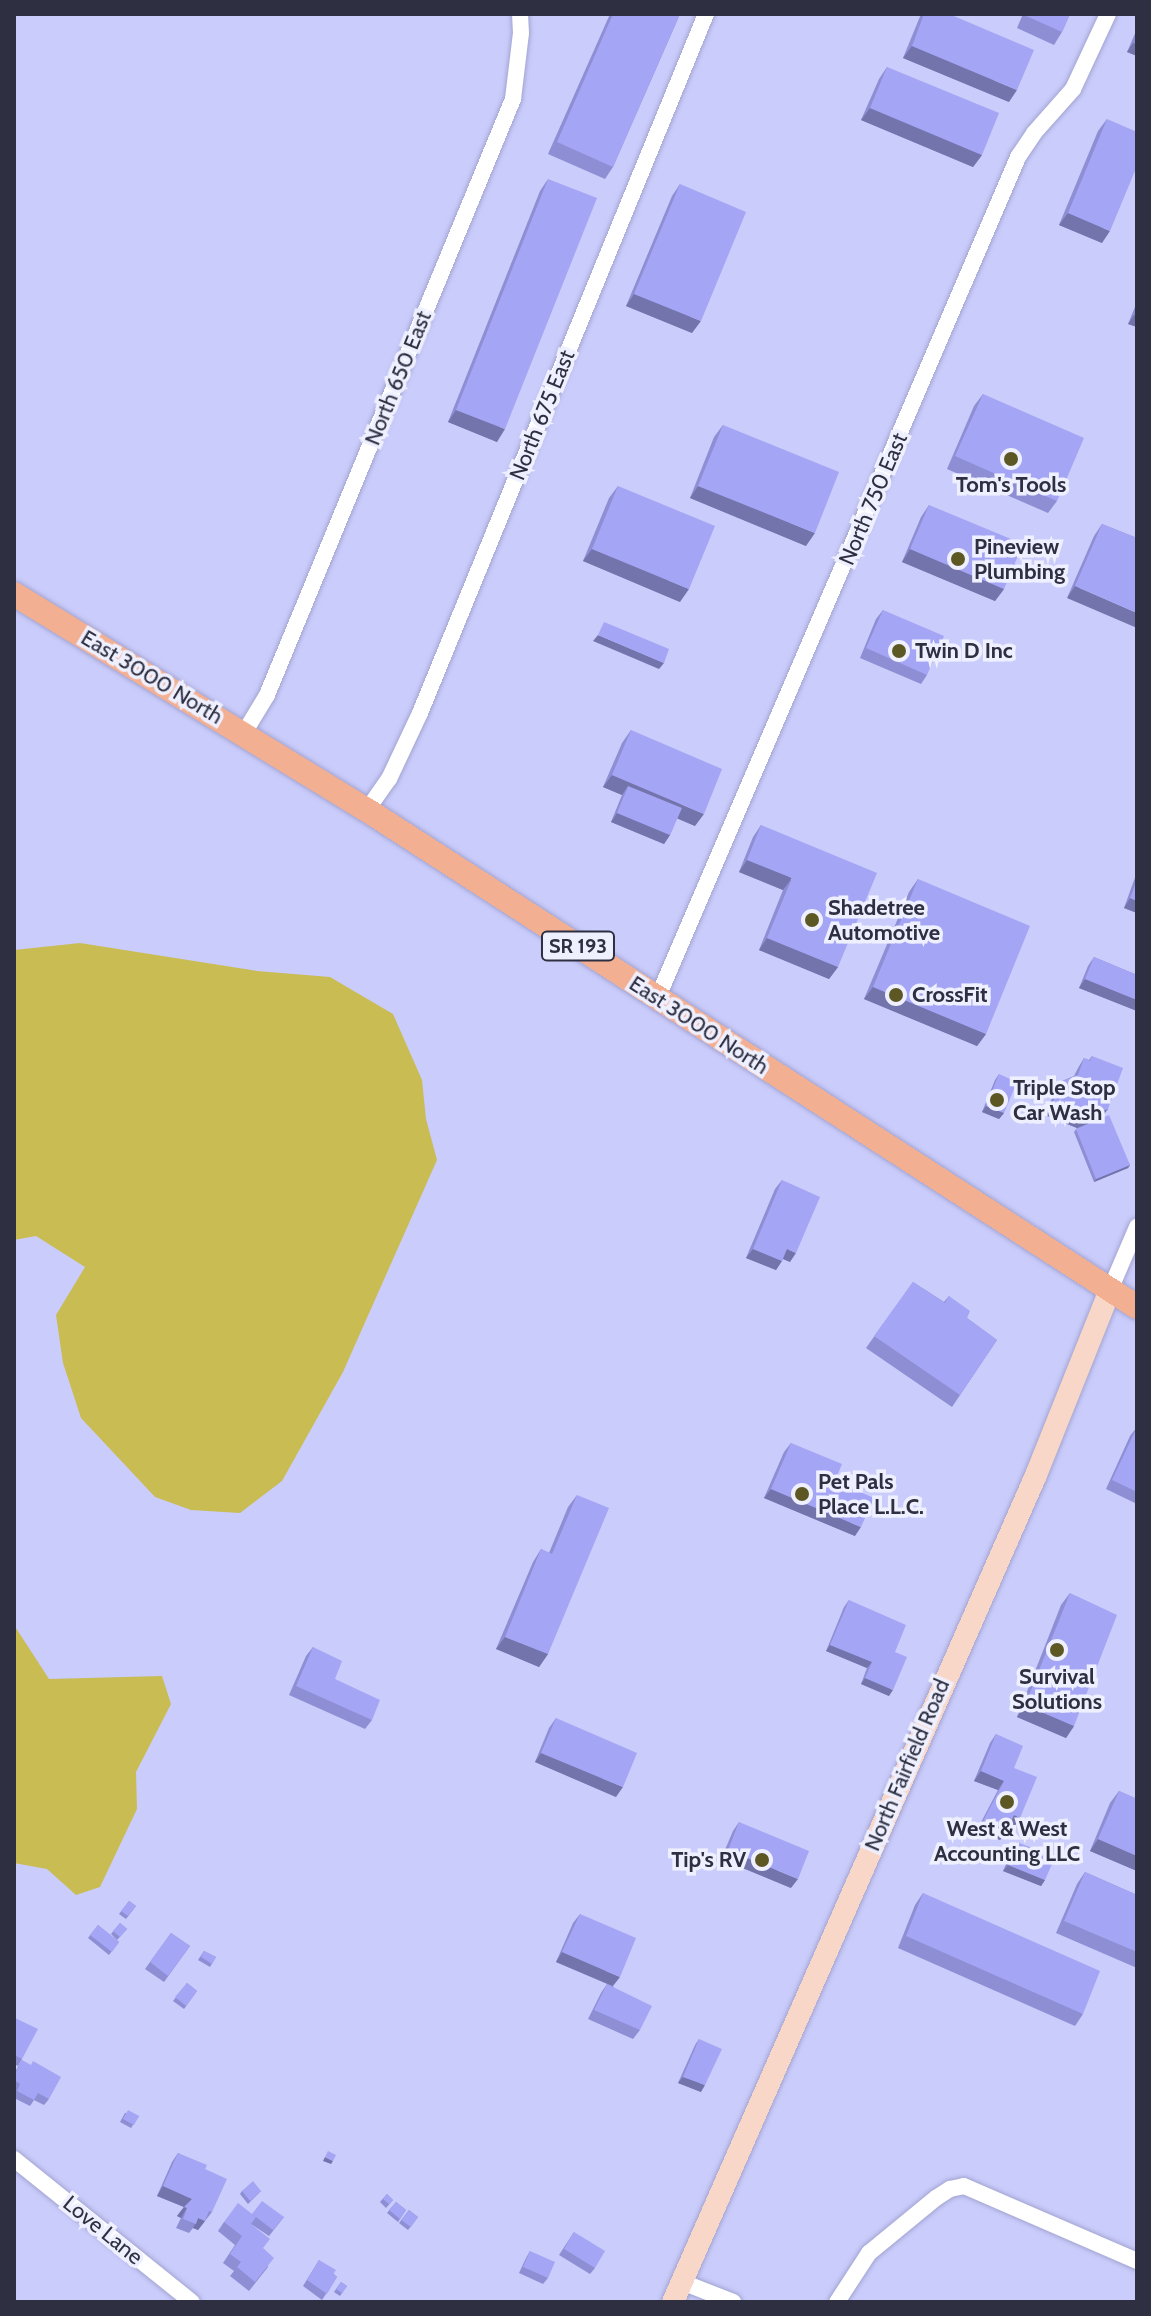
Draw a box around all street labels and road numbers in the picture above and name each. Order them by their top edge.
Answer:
street label: North 650 East [359,307,437,449]
street label: North 675 East [504,346,580,484]
street label: North 750 East [833,429,913,569]
street label: East 3000 North [76,624,228,730]
road number: SR 193 [540,930,616,962]
street label: East 3000 North [624,970,774,1080]
street label: North Fairfield Road [859,1675,955,1855]
street label: Love Lane [58,2190,148,2270]

